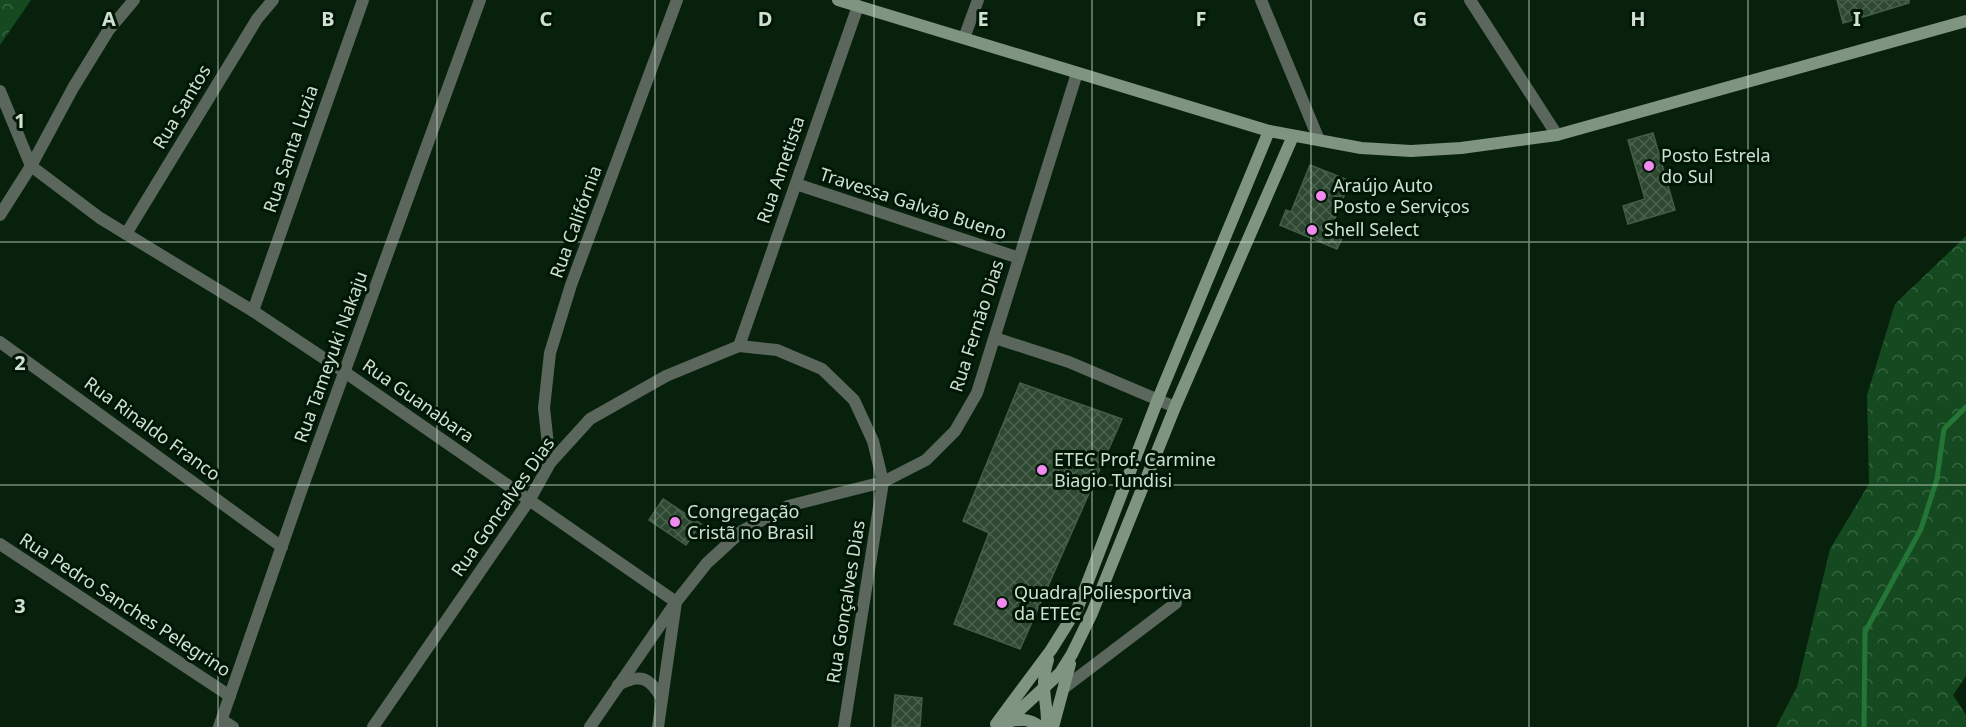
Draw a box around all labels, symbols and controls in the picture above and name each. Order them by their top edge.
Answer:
text: A [102,5,116,32]
text: B [321,5,335,32]
text: C [540,5,553,32]
text: D [758,5,772,32]
text: E [977,5,989,32]
text: F [1196,5,1206,32]
text: G [1413,5,1427,32]
text: H [1630,5,1646,32]
text: I [1853,5,1861,32]
street label: Rua Santos [147,60,216,153]
street label: Rua Santa Luzia [257,82,323,216]
text: 1 [14,107,26,134]
street label: Rua Ametista [750,113,810,227]
place label: Posto Estrela do Sul [1661,143,1771,188]
marker: Posto Estrela do Sul [1642,159,1656,173]
street label: Travessa Galvão Bueno [817,161,1010,245]
street label: Rua Califórnia [544,162,607,281]
place label: Araújo Auto Posto e Serviços [1333,173,1470,218]
marker: Araújo Auto Posto e Serviços [1314,189,1328,203]
place label: Shell Select [1324,217,1420,241]
marker: Shell Select [1305,223,1319,237]
street label: Rua Fernão Dias [943,257,1009,395]
street label: Rua Tameyuki Nakaju [288,268,372,446]
text: 2 [14,349,26,376]
street label: Rua Guanabara [358,353,479,448]
street label: Rua Rinaldo Franco [80,371,225,486]
street label: Rua Goncalves Dias [445,432,559,581]
place label: ETEC Prof. Carmine Biagio Tundisi [1054,447,1216,492]
marker: ETEC Prof. Carmine Biagio Tundisi [1035,463,1049,477]
place label: Congregação Cristã no Brasil [687,499,814,544]
marker: Congregação Cristã no Brasil [668,515,682,529]
street label: Rua Gonçalves Dias [820,519,870,685]
street label: Rua Pedro Sanches Pelegrino [15,527,236,682]
place label: Quadra Poliesportiva da ETEC [1014,580,1192,625]
text: 3 [14,592,26,619]
marker: Quadra Poliesportiva da ETEC [995,596,1009,610]

